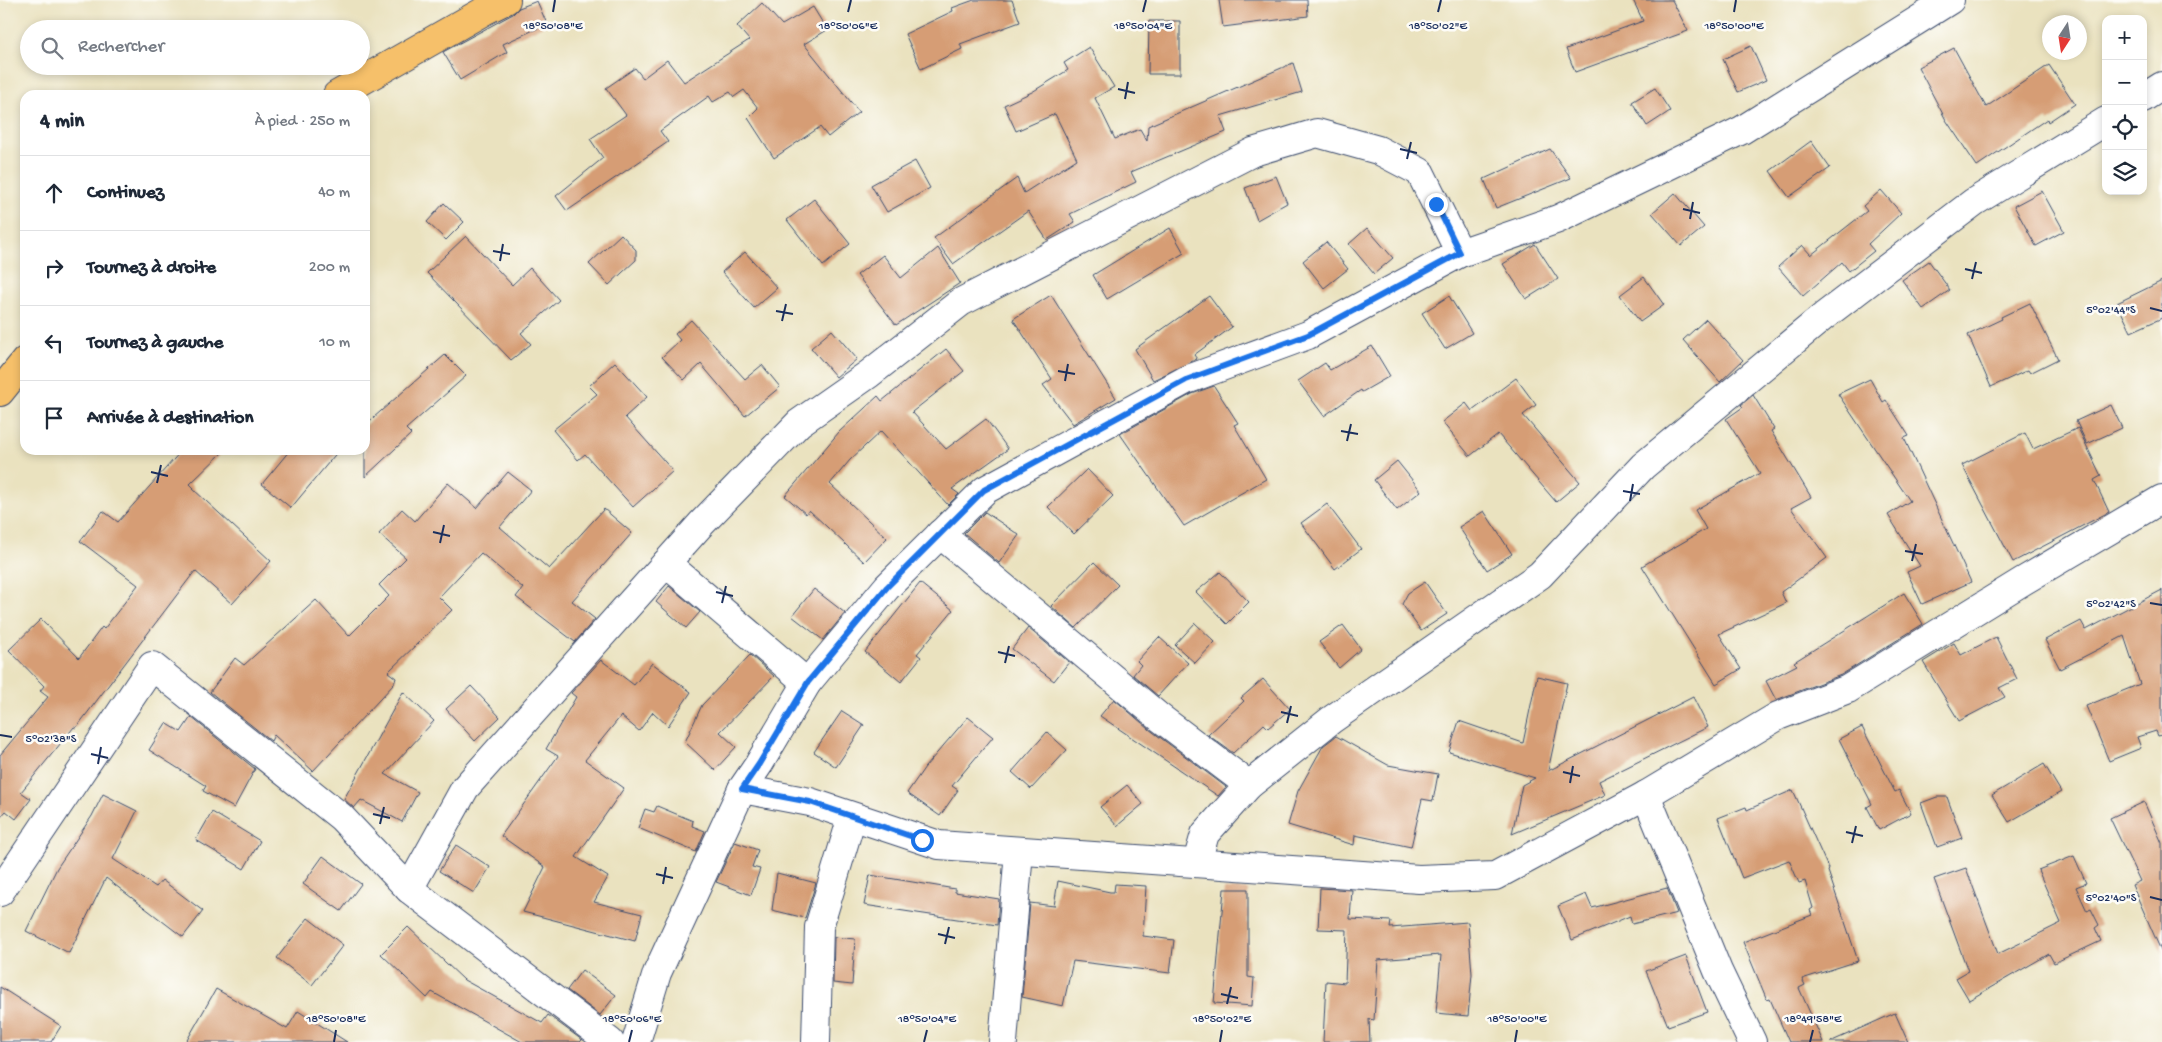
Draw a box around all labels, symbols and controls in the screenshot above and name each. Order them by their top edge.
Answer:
north arrow [2042,15,2087,60]
map controls [2102,15,2147,195]
button: + [2102,15,2147,60]
search box [20,20,370,75]
text: 18°50'08"E [523,20,583,34]
text: 18°50'06"E [818,20,878,34]
text: 18°50'04"E [1113,20,1172,34]
text: 18°50'02"E [1408,20,1468,34]
text: 18°50'00"E [1703,20,1764,34]
icon: search [38,34,66,62]
text: Rechercher [78,36,164,59]
button: − [2102,60,2147,105]
button: locate [2102,105,2147,150]
text: 4 min [40,110,84,135]
text: À pied · 250 m [255,113,350,132]
button: layers [2102,150,2147,195]
icon: ahead [40,179,68,207]
text: Continuez [87,182,164,205]
text: 40 m [318,184,350,203]
route end [1425,193,1448,216]
icon: right [40,254,68,282]
text: Tournez à droite [87,257,216,280]
text: 200 m [309,259,350,278]
text: 5°02'44"S [2086,304,2136,318]
icon: left [40,329,68,357]
text: Tournez à gauche [87,332,223,355]
text: 10 m [319,334,350,353]
icon: arrive [40,404,68,432]
text: Arrivée à destination [87,407,253,430]
text: 5°02'42"S [2086,598,2136,612]
text: 5°02'38"S [26,733,77,747]
route start [911,829,934,852]
text: 5°02'40"S [2086,892,2137,906]
text: 18°50'08"E [306,1013,366,1027]
text: 18°50'06"E [602,1013,662,1027]
text: 18°50'04"E [897,1013,956,1027]
text: 18°50'02"E [1192,1013,1252,1027]
text: 18°50'00"E [1486,1013,1547,1027]
text: 18°49'58"E [1784,1013,1842,1027]

